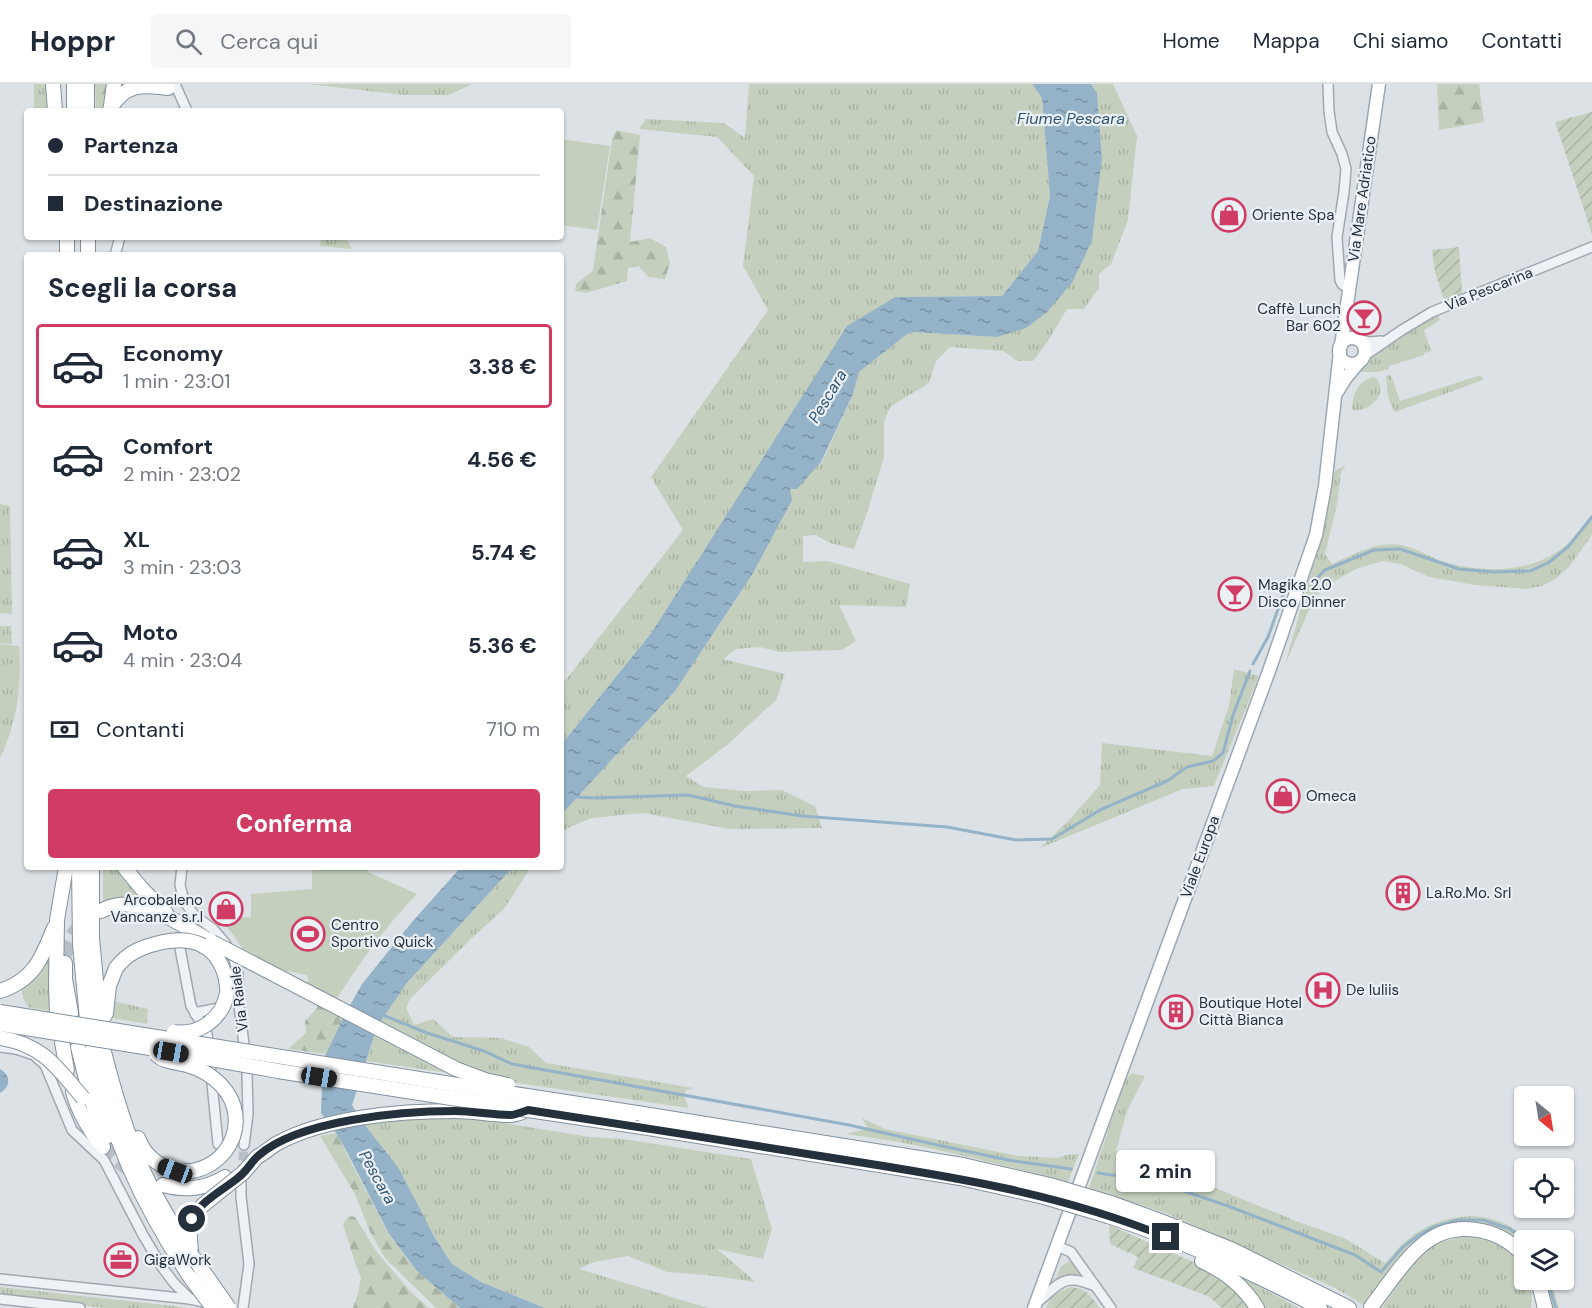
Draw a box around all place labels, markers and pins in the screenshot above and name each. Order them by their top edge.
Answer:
shop icon: Oriente Spa [1211,197,1247,233]
place label: Oriente Spa [1252,205,1334,225]
place label: Caffè Lunch Bar 602 [1257,299,1341,336]
bar icon: Caffè Lunch Bar 602 [1346,300,1382,336]
place label: Magika 2.0 Disco Dinner [1258,575,1347,612]
bar icon: Magika 2.0 Disco Dinner [1217,576,1253,612]
shop icon: Omeca [1265,778,1301,814]
place label: Omeca [1306,786,1356,806]
building icon: La.Ro.Mo. Srl [1385,875,1421,911]
place label: La.Ro.Mo. Srl [1426,883,1511,903]
place label: Arcobaleno Vancanze s.r.l [111,890,203,927]
shop icon: Arcobaleno Vancanze s.r.l [208,891,244,927]
place label: Centro Sportivo Quick [331,915,434,952]
sports icon: Centro Sportivo Quick [290,916,326,952]
hospital icon: De Iuliis [1305,972,1341,1008]
place label: De Iuliis [1346,980,1399,1000]
place label: Boutique Hotel Città Bianca [1199,993,1302,1030]
building icon: Boutique Hotel Città Bianca [1158,994,1194,1030]
office icon: GigaWork [103,1242,139,1278]
place label: GigaWork [144,1250,212,1270]

